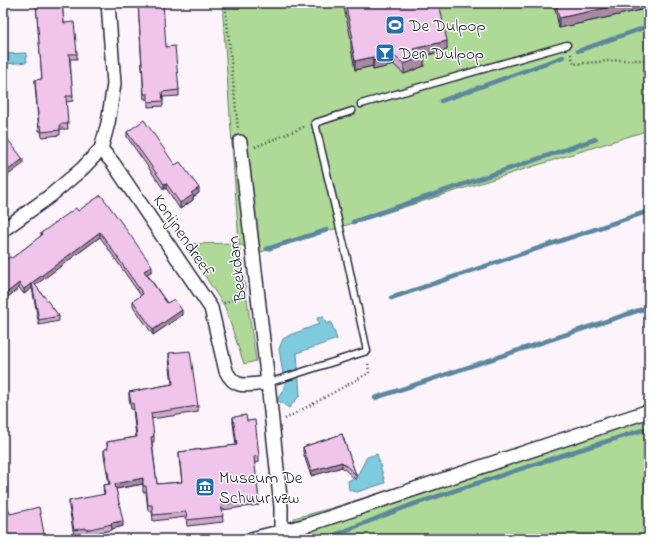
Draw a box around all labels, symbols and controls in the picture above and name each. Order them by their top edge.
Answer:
sports icon: De Dulpop [384,14,406,36]
place label: De Dulpop [408,14,486,39]
bar icon: Den Dulpop [374,42,396,64]
place label: Den Dulpop [398,42,484,67]
street label: Konijnendreef [146,190,220,282]
street label: Beekdam [221,235,254,304]
place label: Museum De Schuur vzw [219,466,303,511]
museum icon: Museum De Schuur vzw [194,476,216,498]

